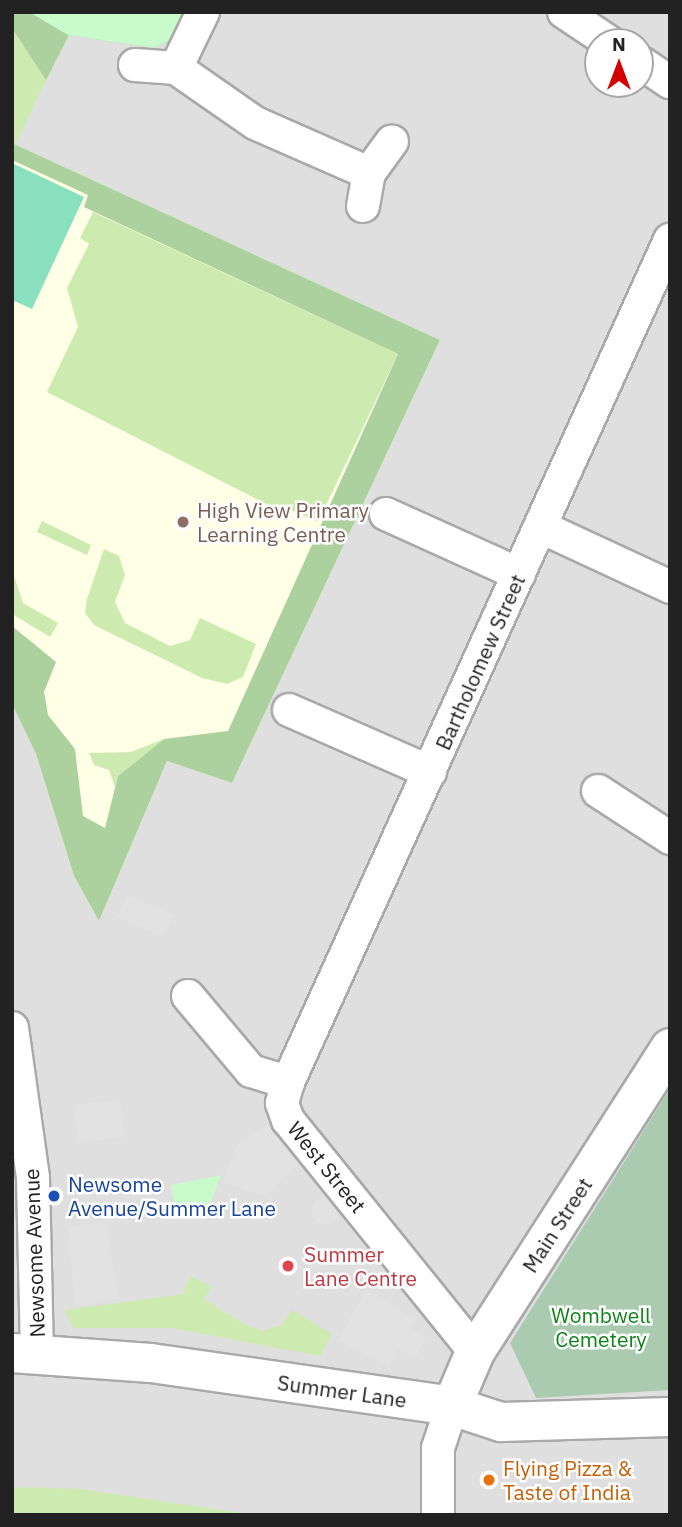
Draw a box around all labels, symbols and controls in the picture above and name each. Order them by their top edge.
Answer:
north arrow [584,28,654,98]
text: N [612,32,626,56]
place label: High View Primary Learning Centre [197,497,369,547]
marker: High View Primary Learning Centre [175,514,191,530]
street label: Bartholomew Street [430,570,530,754]
street label: West Street [283,1116,371,1218]
street label: Newsome Avenue [18,1168,50,1338]
place label: Newsome Avenue/Summer Lane [68,1171,276,1221]
street label: Main Street [517,1173,597,1277]
marker: Newsome Avenue/Summer Lane [46,1188,62,1204]
place label: Summer Lane Centre [304,1241,417,1291]
marker: Summer Lane Centre [278,1256,298,1276]
park label: Wombwell Cemetery [551,1302,651,1352]
street label: Summer Lane [276,1369,408,1413]
place label: Flying Pizza & Taste of India [503,1455,632,1505]
marker: Flying Pizza & Taste of India [481,1472,497,1488]

